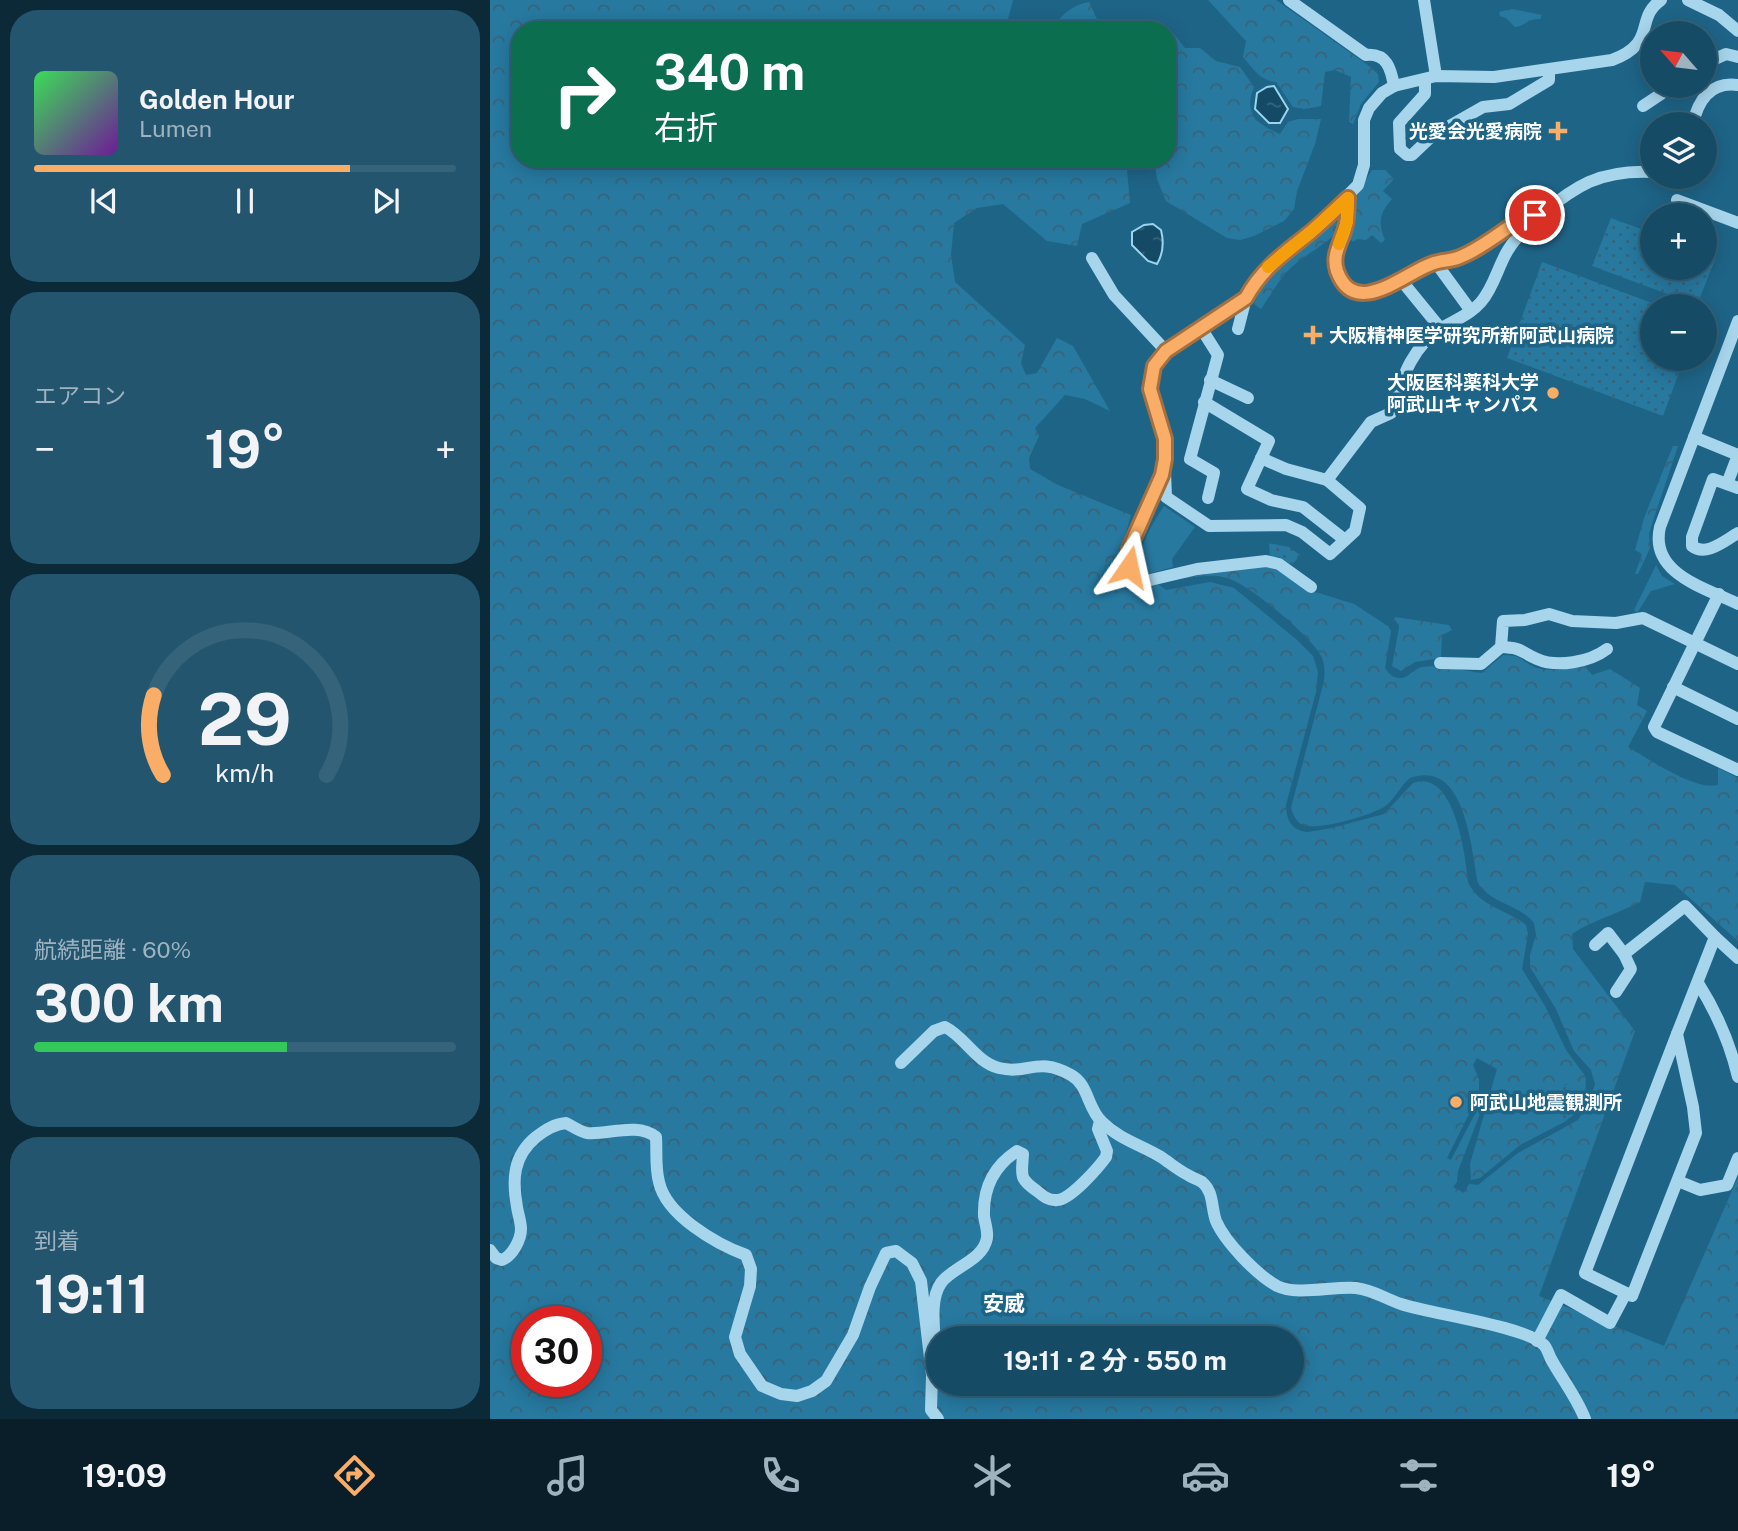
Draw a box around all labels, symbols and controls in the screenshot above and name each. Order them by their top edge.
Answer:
north arrow [1640,21,1717,98]
map controls [1640,21,1717,371]
text: 340 m [654,43,805,101]
icon: right [539,49,630,140]
text: Golden Hour [139,84,294,115]
text: 右折 [654,109,718,146]
button: layers [1640,112,1717,189]
text: Lumen [139,115,212,142]
place label: 光愛会光愛病院 [1409,120,1542,142]
marker: 光愛会光愛病院 [1548,121,1568,141]
icon: previous [85,182,123,220]
icon: pause [226,182,264,220]
icon: next [367,182,405,220]
pin [1505,185,1565,245]
icon: arrive [1516,196,1554,234]
button: + [1640,203,1717,280]
button: − [1640,294,1717,371]
place label: 大阪精神医学研究所新阿武山病院 [1329,324,1614,346]
marker: 大阪精神医学研究所新阿武山病院 [1303,325,1323,345]
place label: 大阪医科薬科大学 阿武山キャンパス [1387,371,1539,415]
text: エアコン [34,382,126,409]
marker: 大阪医科薬科大学 阿武山キャンパス [1545,385,1561,401]
text: 19° [204,419,286,480]
text: − [34,427,55,472]
text: + [435,427,456,472]
position arrow [1092,530,1166,604]
text: 29 [198,677,292,762]
text: km/h [216,758,274,788]
text: 航続距離 · 60% [34,936,191,963]
text: 300 km [34,973,224,1034]
place label: 阿武山地震観測所 [1470,1091,1622,1113]
marker: 阿武山地震観測所 [1448,1094,1464,1110]
text: 到着 [34,1227,80,1254]
text: 19:11 [34,1264,149,1325]
district label: 安威 [983,1291,1025,1316]
speed limit sign: 30 [511,1306,602,1397]
text: 19:11 · 2 分 · 550 m [1003,1345,1227,1376]
icon: directions [330,1451,379,1500]
icon: music [543,1451,592,1500]
icon: phone [756,1451,805,1500]
icon: climate [968,1451,1017,1500]
icon: car [1181,1451,1230,1500]
icon: filters [1394,1451,1443,1500]
text: 19:09 [82,1457,167,1494]
text: 19° [1606,1457,1656,1494]

